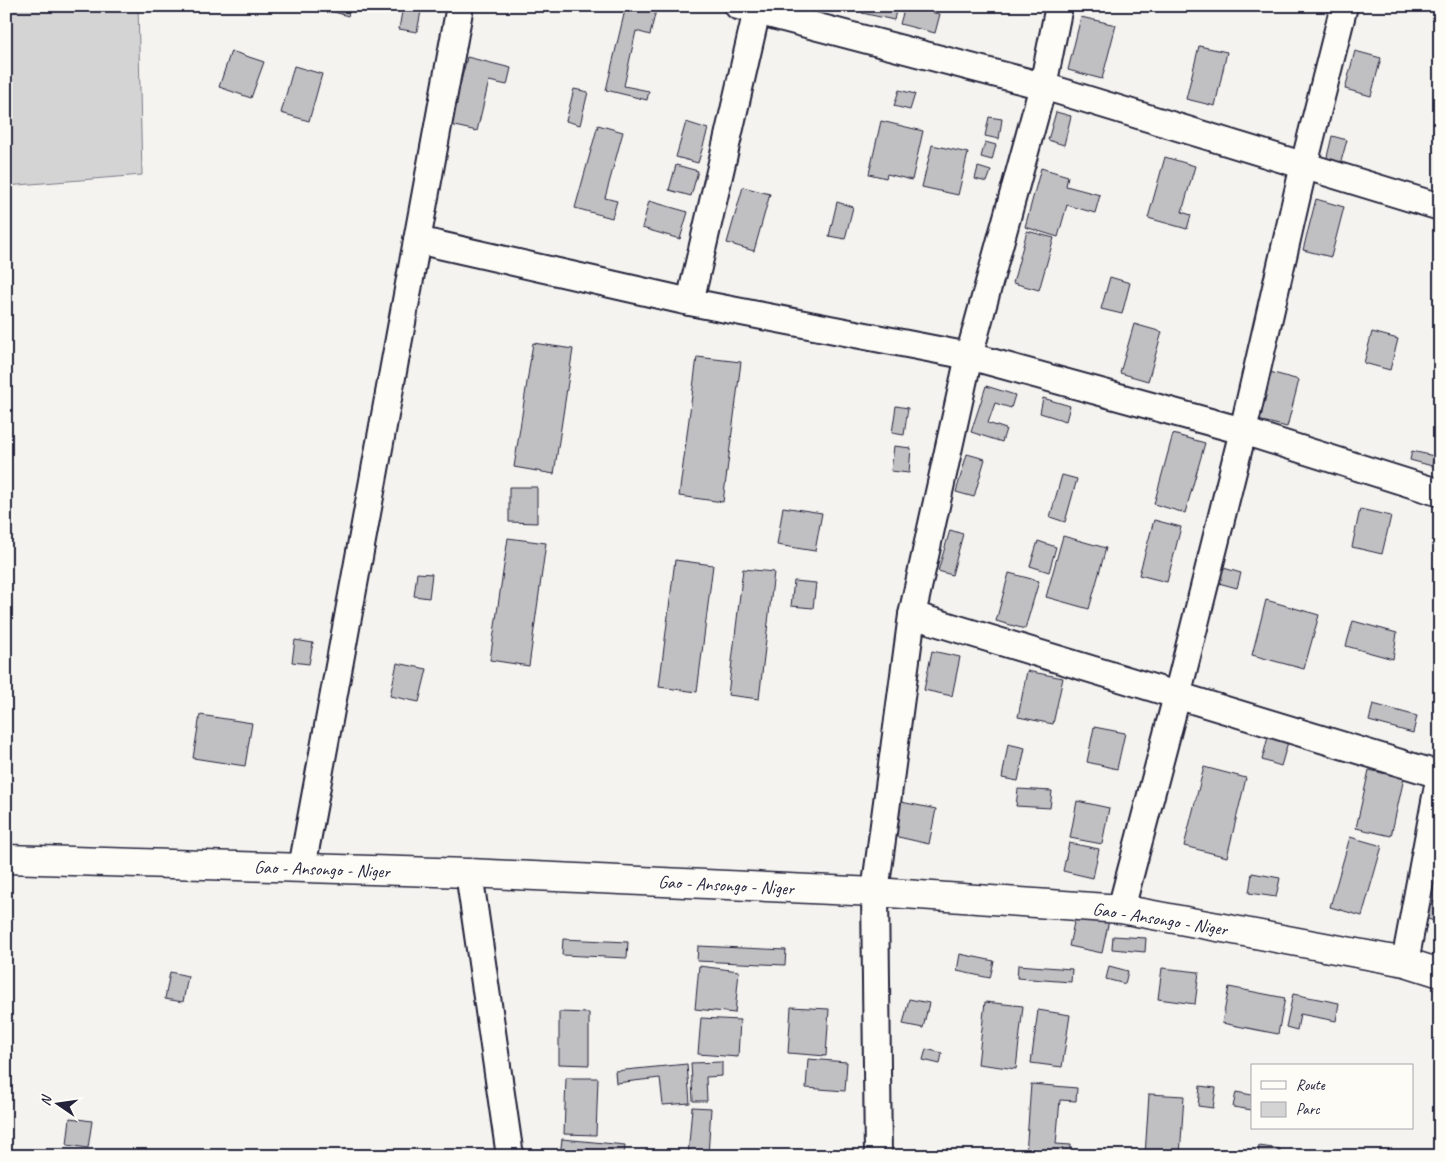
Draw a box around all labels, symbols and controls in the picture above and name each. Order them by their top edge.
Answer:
street label: Gao - Ansongo - Niger [254,856,392,882]
street label: Gao - Ansongo - Niger [658,870,796,900]
street label: Gao - Ansongo - Niger [1091,898,1230,941]
legend [1251,1064,1414,1130]
text: Route [1296,1076,1326,1095]
north arrow [32,1080,82,1130]
text: N [37,1093,56,1107]
text: Parc [1296,1100,1320,1119]

